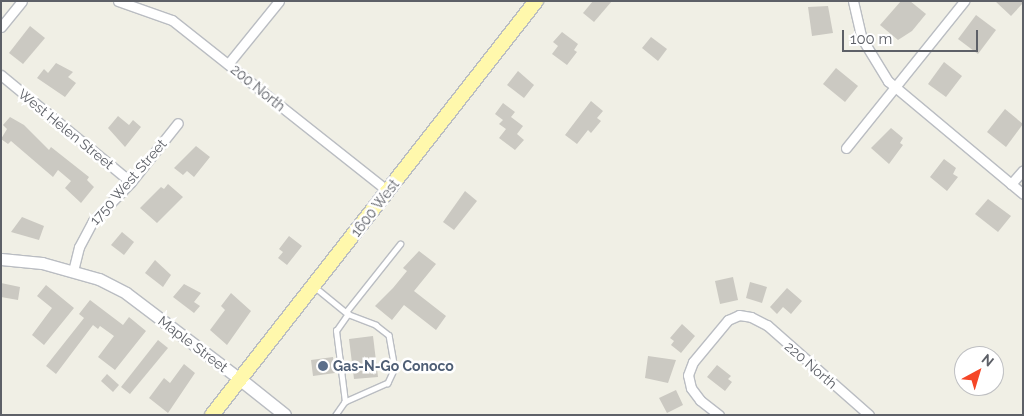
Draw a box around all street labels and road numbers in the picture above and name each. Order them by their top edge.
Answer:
street label: 200 North [228,61,288,115]
street label: West Helen Street [15,85,117,173]
street label: 1750 West Street [86,135,170,229]
street label: 1600 West [347,176,403,240]
street label: Maple Street [155,312,231,376]
street label: 220 North [782,338,840,392]

